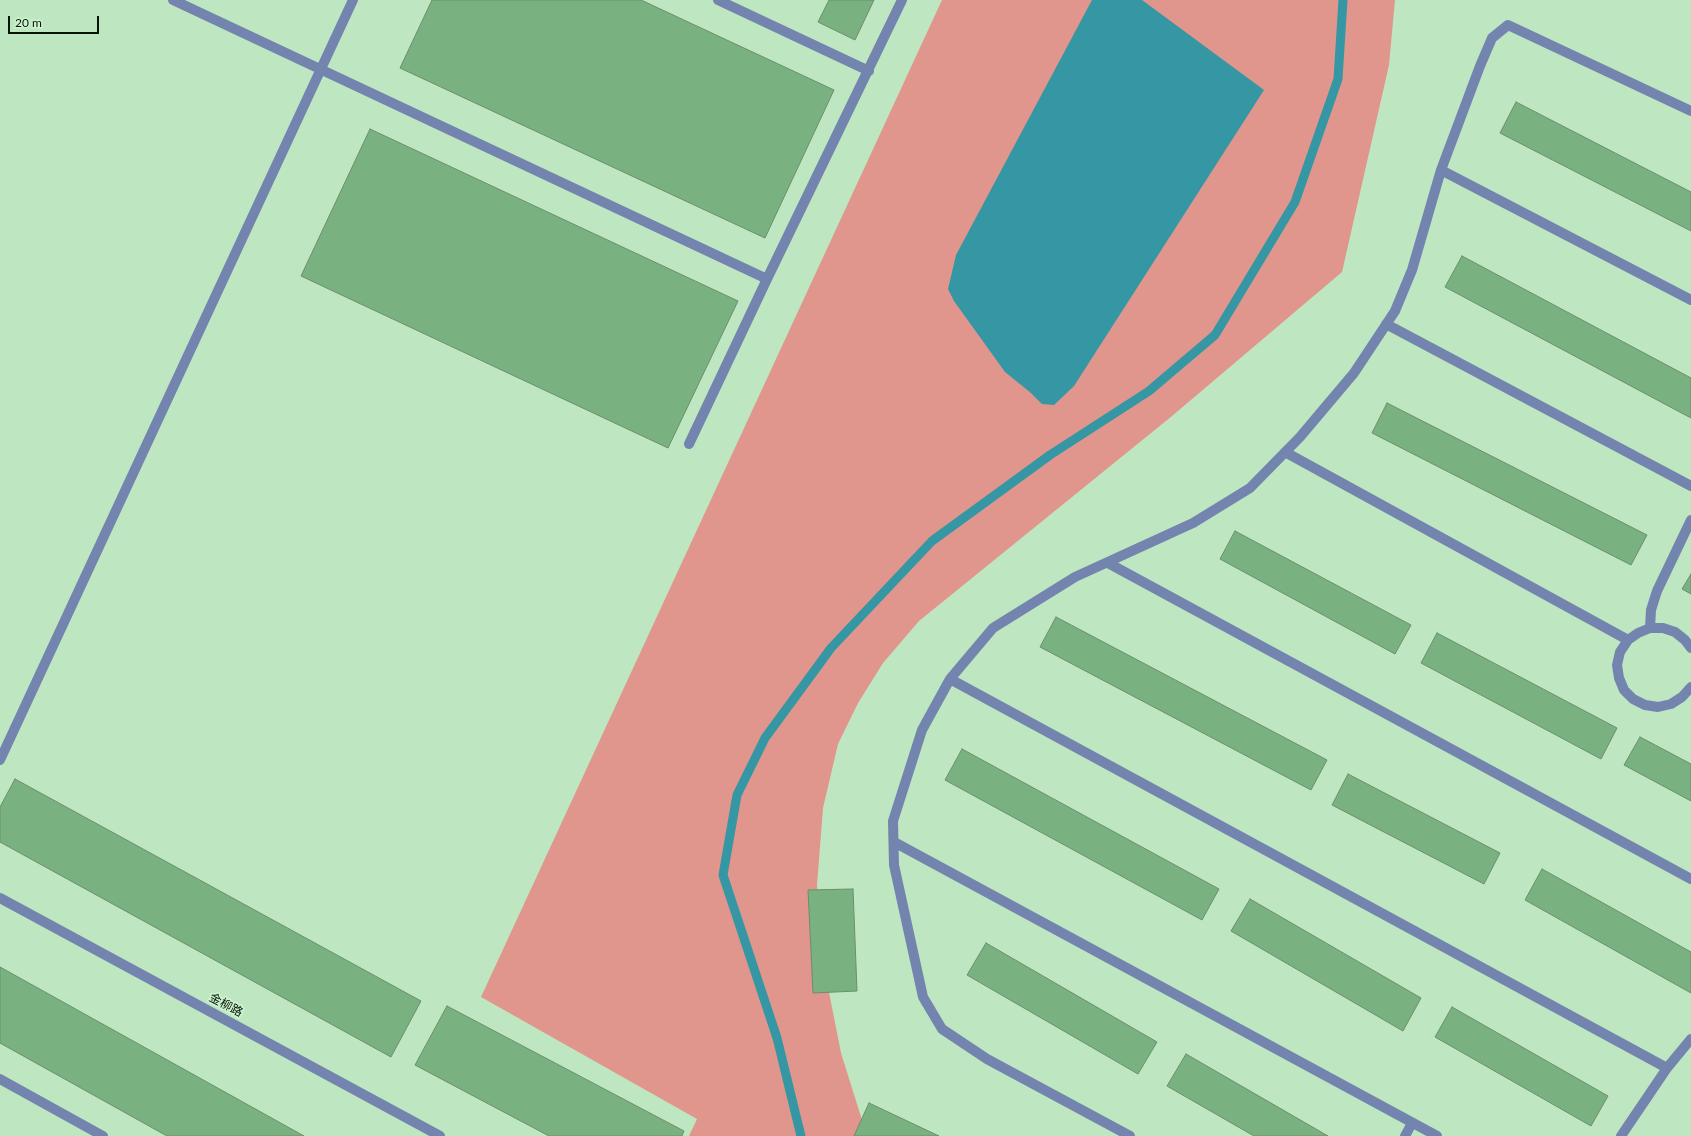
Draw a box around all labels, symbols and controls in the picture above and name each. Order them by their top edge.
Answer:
scale bar [10,8,101,34]
text: 20 m [15,15,42,30]
street label: 金柳路 [207,990,245,1020]

